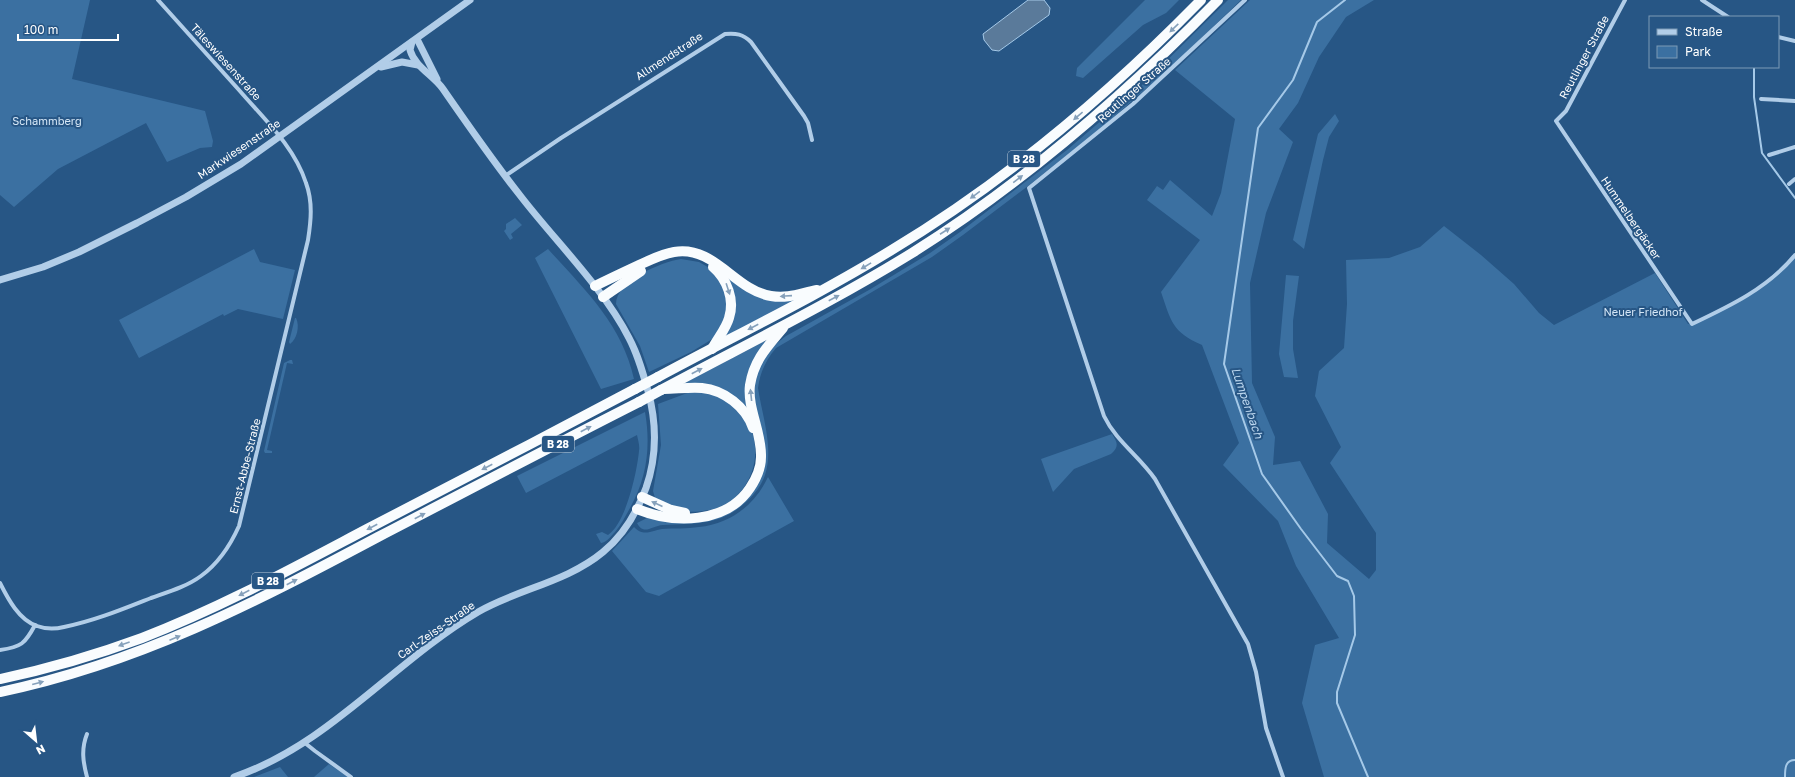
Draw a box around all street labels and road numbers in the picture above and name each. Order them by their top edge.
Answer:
street label: Reutlinger Straße [1556,13,1611,101]
street label: Täleswiesenstraße [189,21,264,103]
street label: Allmendstraße [633,29,705,82]
street label: Reutlinger Straße [1094,54,1173,125]
street label: Markwiesenstraße [195,116,283,181]
road number: B 28 [1008,151,1040,167]
street label: Hummelbergäcker [1599,174,1664,262]
street label: Ernst-Abbe-Straße [226,417,263,515]
road number: B 28 [542,436,574,452]
road number: B 28 [252,573,284,589]
street label: Carl-Zeiss-Straße [395,598,477,661]

